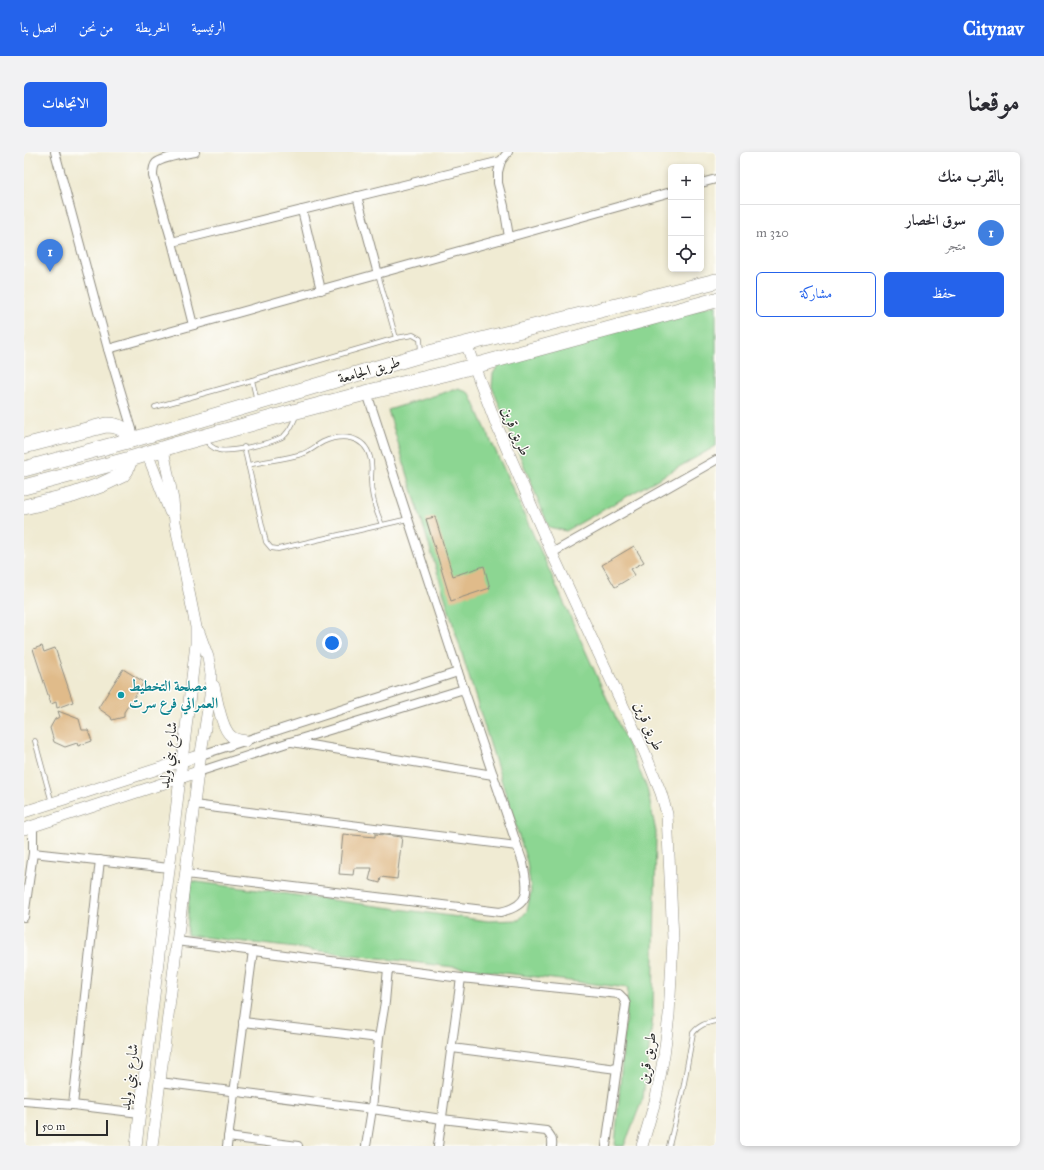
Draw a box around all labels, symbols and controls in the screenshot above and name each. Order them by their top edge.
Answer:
text: Citynav [963,17,1024,40]
text: اتصل بنا [20,19,57,36]
text: من نحن [79,19,114,36]
text: الخريطة [136,19,170,36]
text: الرئيسية [192,19,225,36]
button: الاتجاهات [24,82,107,127]
text: موقعنا [968,84,1020,119]
map controls [668,164,704,272]
button: + [668,164,704,200]
text: بالقرب منك [938,166,1004,187]
button: − [668,200,704,236]
text: سوق الخصار [906,211,966,229]
text: 320 m [756,225,789,241]
text: 1 [988,225,994,241]
button: locate [668,236,704,272]
text: متجر [945,238,966,254]
pin: 1 [37,239,63,272]
button: مشاركة [756,272,876,317]
button: حفظ [884,272,1004,317]
street label: طريق الجامعة [336,353,402,388]
street label: طريق قرين [497,404,534,459]
your location [322,633,342,653]
place label: مصلحة التخطيط العمراني فرع سرت [129,677,218,715]
marker: مصلحة التخطيط العمراني فرع سرت [116,690,126,700]
street label: طريق قرين [629,699,668,754]
street label: شارع بني وليد [155,721,186,790]
street label: طريق قرين [634,1031,661,1085]
street label: شارع بني وليد [116,1043,147,1112]
scale bar [36,1118,108,1137]
text: 50 m [42,1120,65,1133]

